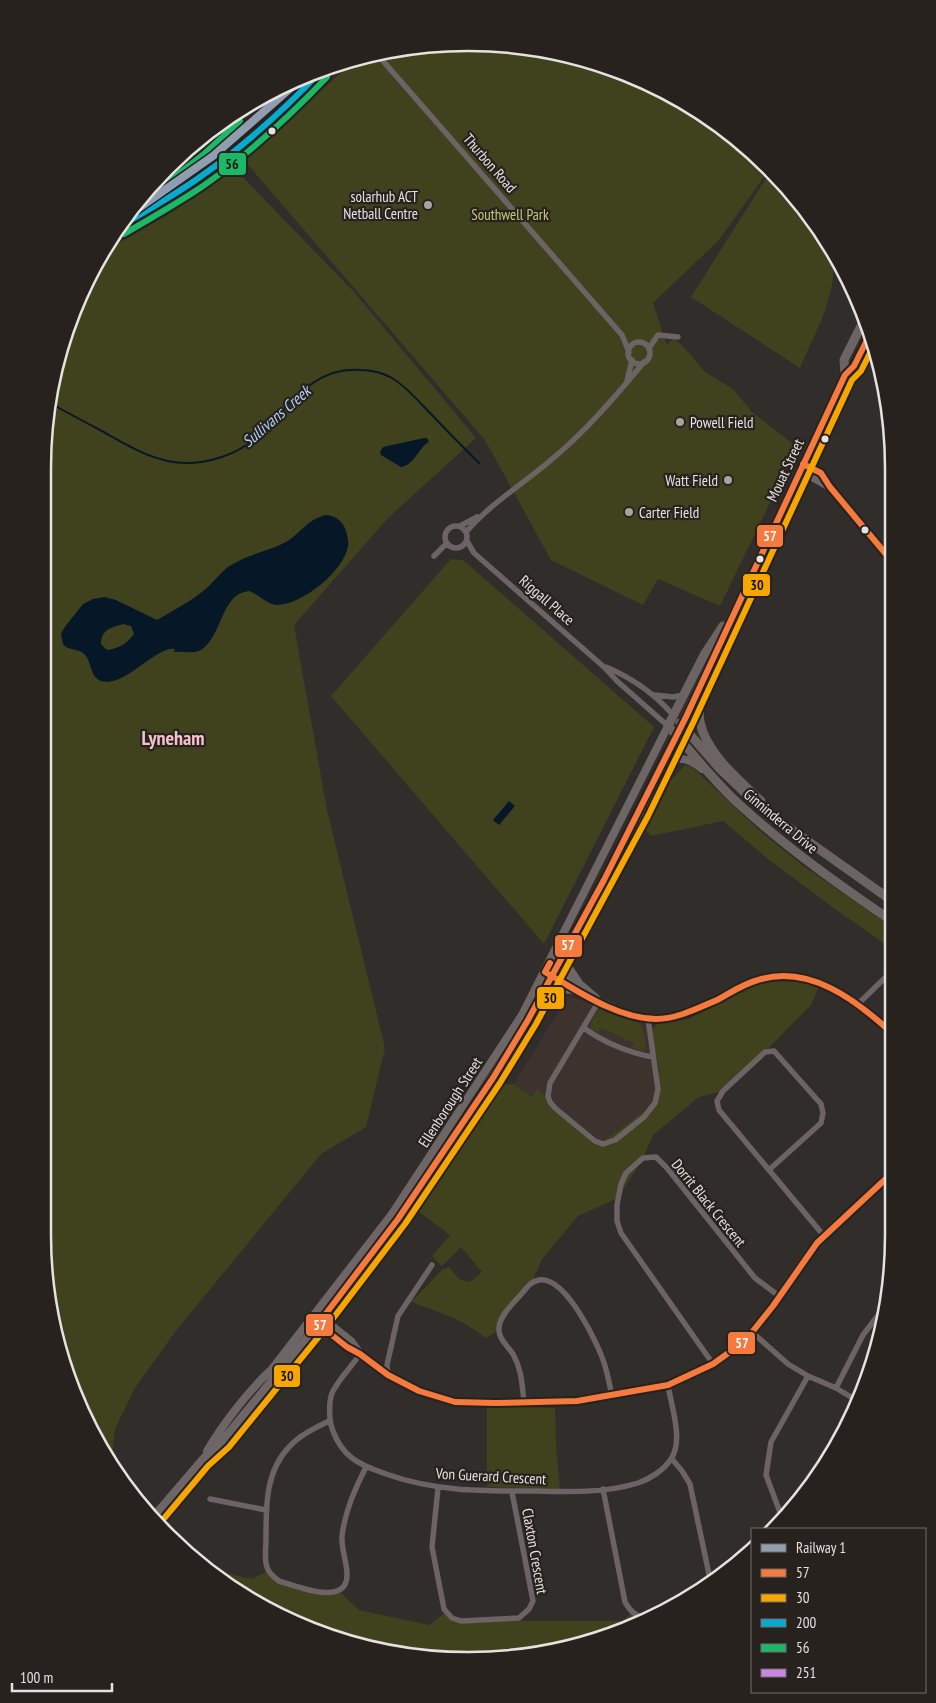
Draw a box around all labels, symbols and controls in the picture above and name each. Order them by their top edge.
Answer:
unlabelled marker [267,126,277,136]
street label: Thurbon Road [459,129,521,197]
line badge: 56 [218,152,247,176]
text: 56 [225,155,239,173]
place label: solarhub ACT Netball Centre [343,187,418,223]
marker: solarhub ACT Netball Centre [422,199,434,211]
park label: Southwell Park [471,205,549,224]
water label: Sullivans Creek [238,380,316,451]
place label: Powell Field [690,413,753,432]
marker: Powell Field [674,416,686,428]
unlabelled marker [820,434,830,444]
street label: Mouat Street [762,436,808,504]
place label: Watt Field [665,471,718,490]
marker: Watt Field [722,474,734,486]
place label: Carter Field [639,503,699,522]
marker: Carter Field [623,506,635,518]
line badge: 57 [756,524,784,548]
unlabelled marker [860,525,870,535]
text: 57 [763,527,777,545]
unlabelled marker [755,554,765,564]
street label: Riggall Place [515,571,579,629]
line badge: 30 [742,573,771,597]
text: 30 [750,576,764,594]
district label: Lyneham [141,725,205,751]
street label: Ginninderra Drive [740,784,822,858]
line badge: 57 [554,934,583,958]
text: 57 [561,936,575,954]
line badge: 30 [536,986,565,1010]
text: 30 [543,989,557,1007]
street label: Ellenborough Street [414,1053,486,1151]
street label: Dorrit Black Crescent [668,1155,750,1251]
line badge: 57 [305,1313,334,1337]
text: 57 [313,1316,327,1334]
line badge: 57 [727,1331,756,1355]
text: 57 [735,1334,749,1352]
line badge: 30 [273,1364,301,1388]
text: 30 [280,1367,294,1385]
street label: Von Guerard Crescent [434,1464,547,1488]
street label: Claxton Crescent [518,1507,552,1595]
legend [751,1528,926,1693]
text: Railway 1 [796,1538,846,1557]
text: 57 [796,1563,810,1582]
text: 30 [796,1588,810,1607]
text: 200 [796,1613,817,1632]
text: 56 [796,1638,810,1657]
scale bar [12,1660,112,1692]
text: 251 [796,1663,816,1682]
text: 100 m [20,1668,53,1687]

